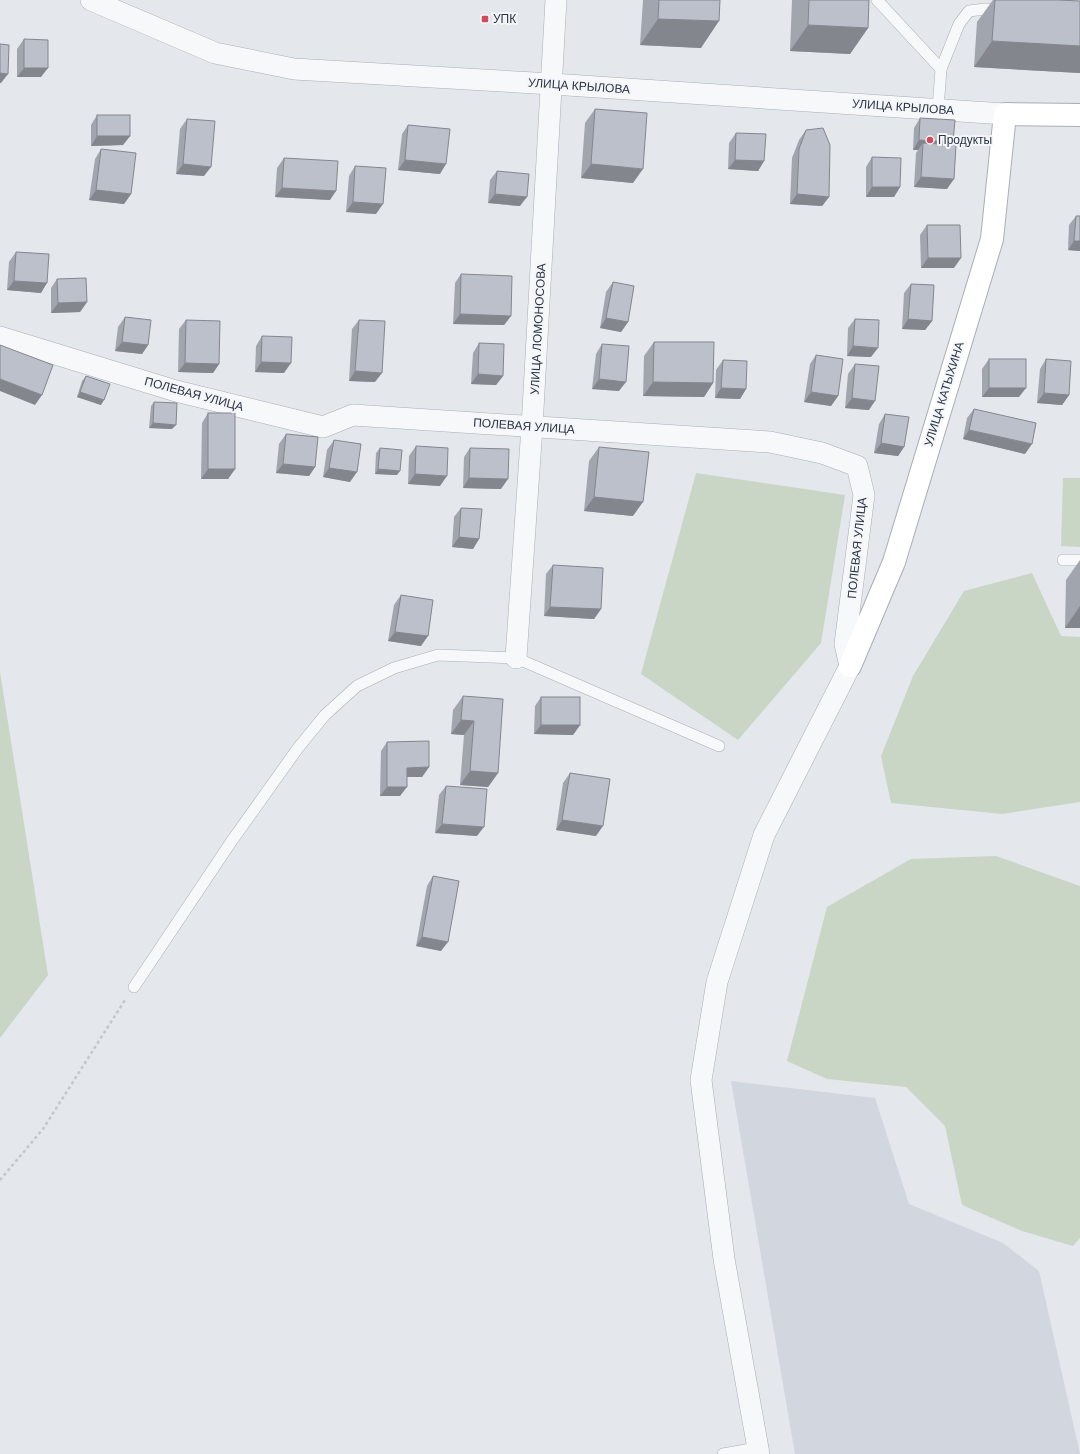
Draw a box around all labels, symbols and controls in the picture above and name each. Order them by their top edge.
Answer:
place label: УПК [493,11,516,27]
marker: УПК [480,14,490,24]
street label: УЛИЦА КРЫЛОВА [527,74,631,98]
street label: УЛИЦА КРЫЛОВА [851,95,955,119]
place label: Продукты [938,132,992,148]
marker: Продукты [925,135,935,145]
street label: УЛИЦА ЛОМОНОСОВА [527,263,549,395]
street label: УЛИЦА КАТЫХИНА [920,339,968,449]
street label: ПОЛЕВАЯ УЛИЦА [143,373,245,415]
street label: ПОЛЕВАЯ УЛИЦА [473,414,575,438]
street label: ПОЛЕВАЯ УЛИЦА [844,497,870,599]

